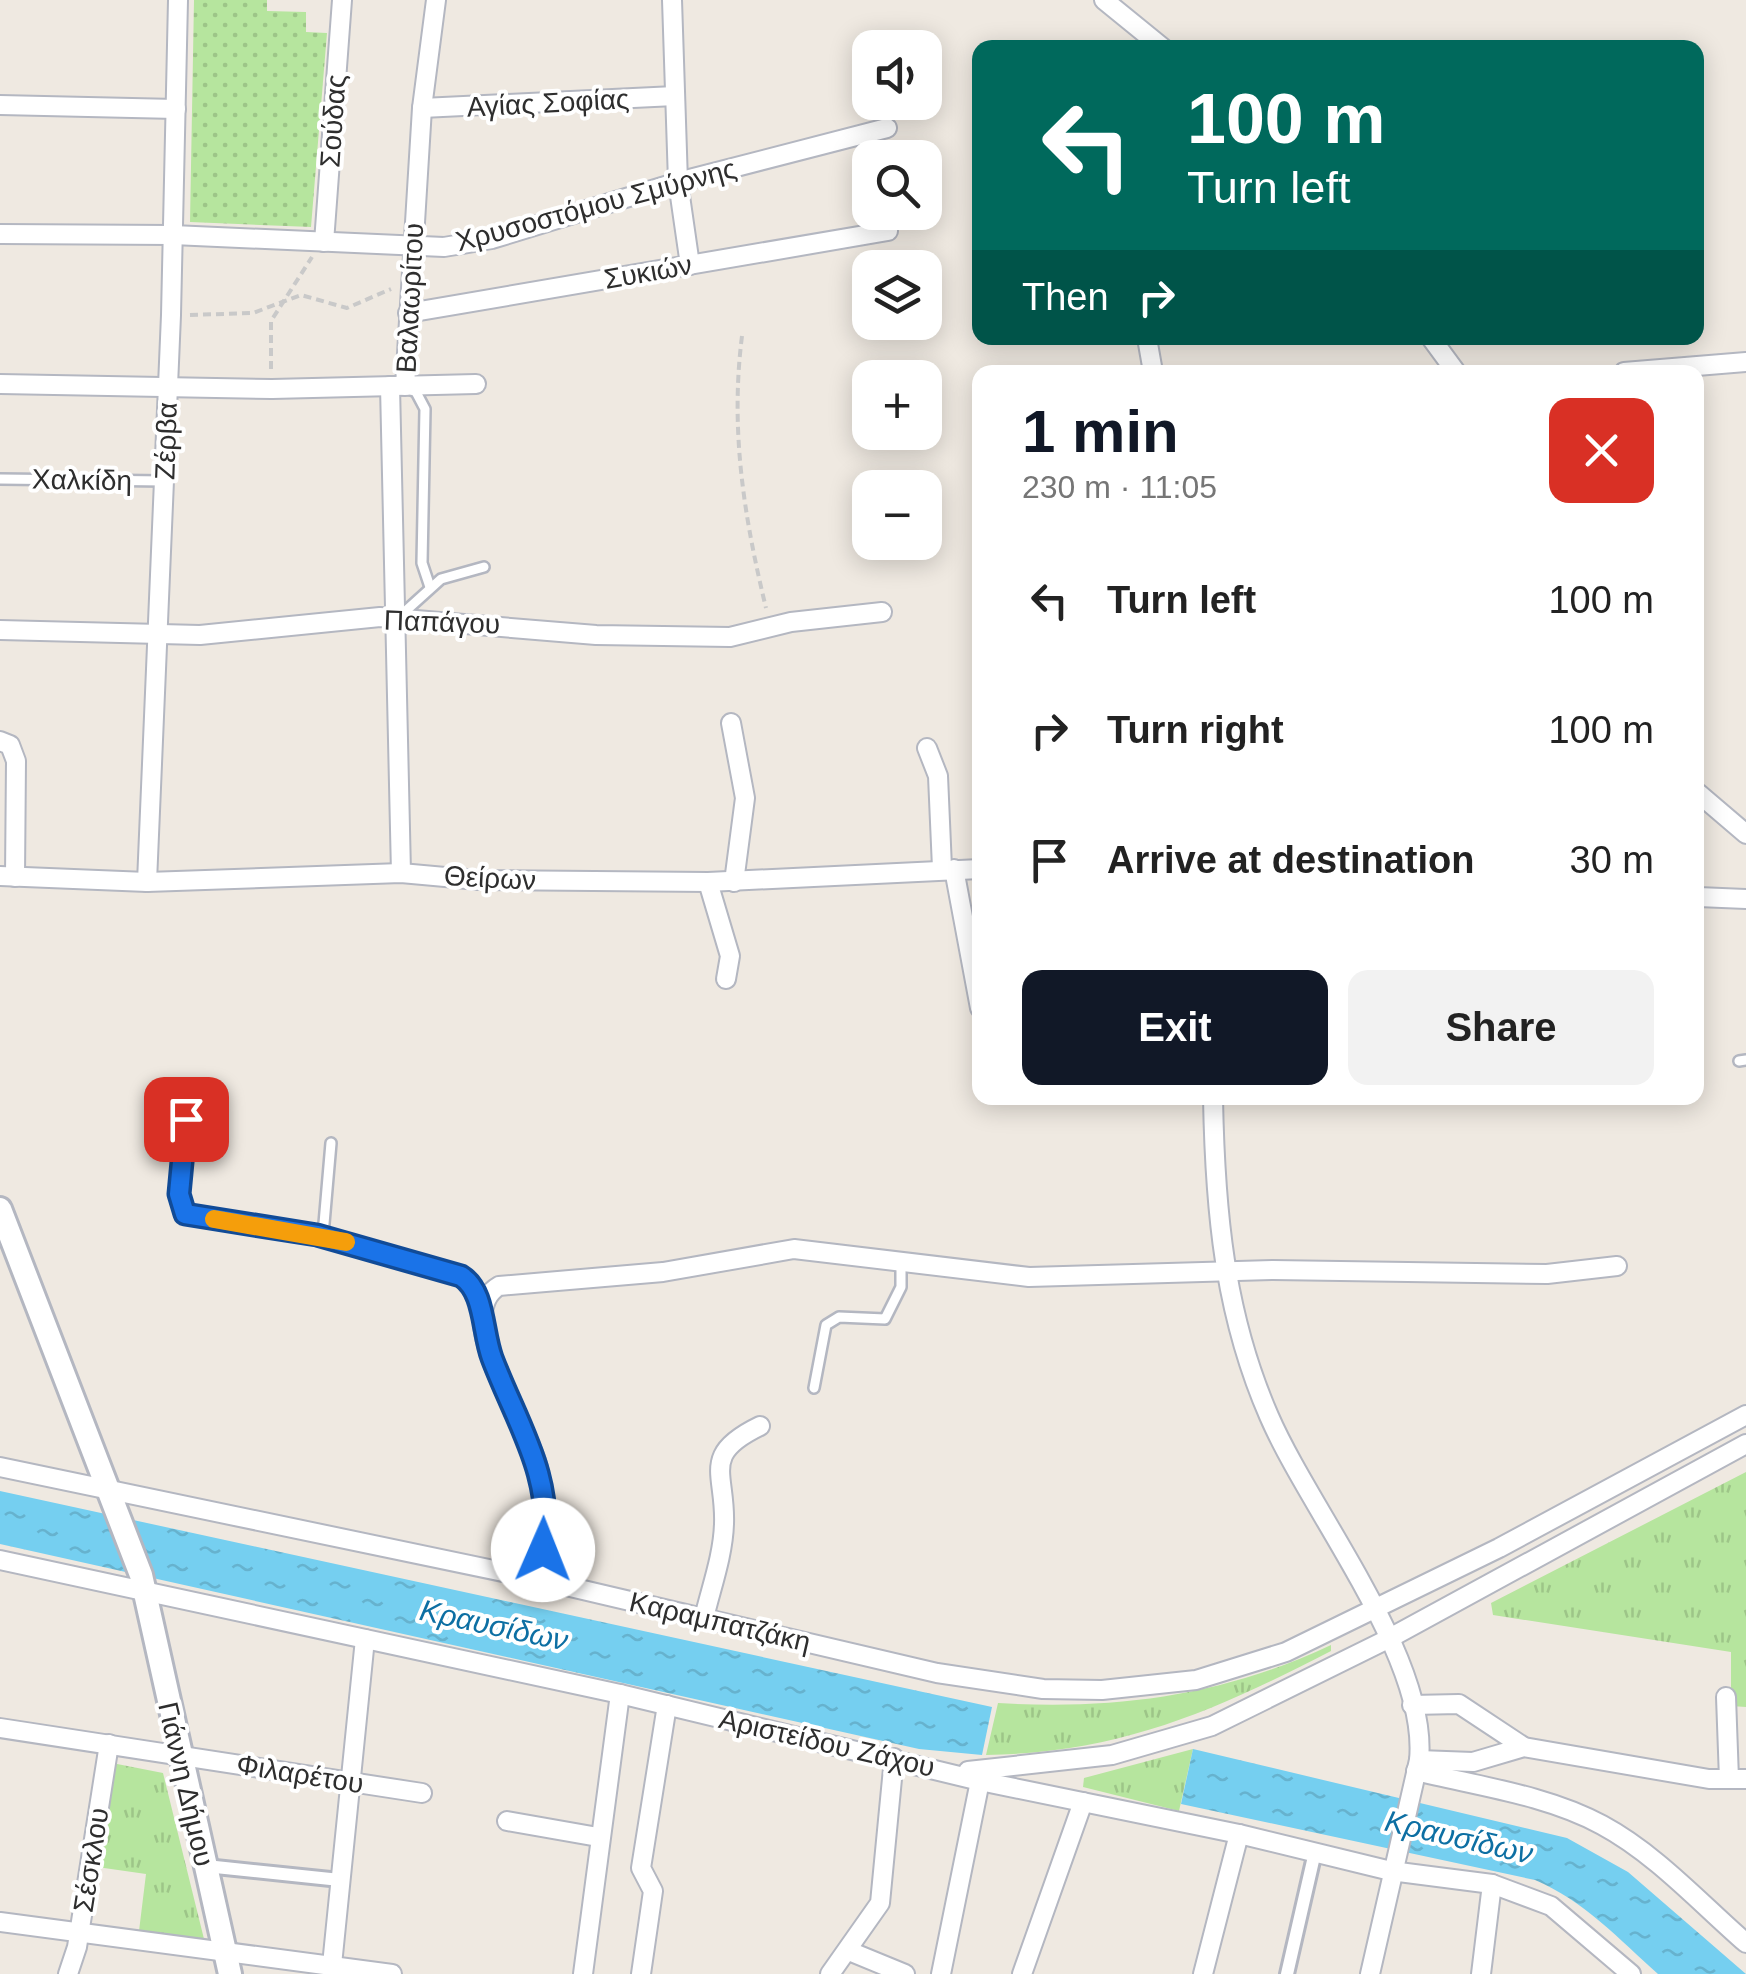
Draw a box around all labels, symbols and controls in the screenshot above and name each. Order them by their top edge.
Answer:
map controls [852,30,942,560]
button: sound [852,30,942,120]
street label: Σούδας [314,73,352,169]
icon: left [1022,80,1152,210]
text: 100 m [1187,80,1385,158]
street label: Αγίας Σοφίας [466,83,630,123]
button: search [852,140,942,230]
street label: Χρυσοστόμου Σμύρνης [452,153,740,257]
text: Turn left [1187,162,1350,213]
street label: Βαλαωρίτου [391,222,429,374]
street label: Συκιών [602,249,694,295]
button: layers [852,250,942,340]
icon: right [1129,270,1184,325]
text: Then [1022,276,1109,318]
button: + [852,360,942,450]
text: 1 min [1022,398,1179,465]
button: close [1549,398,1654,503]
street label: Ζέρβα [149,402,183,480]
street label: Χαλκίδη [32,464,132,496]
text: 230 m · 11:05 [1022,469,1217,505]
button: − [852,470,942,560]
icon: left [1022,573,1077,628]
text: Turn left [1107,579,1256,621]
text: 100 m [1548,579,1654,621]
street label: Παπάγου [383,604,501,640]
icon: right [1022,703,1077,758]
text: Turn right [1107,709,1284,751]
text: 100 m [1548,709,1654,751]
icon: arrive [1022,833,1077,888]
text: Arrive at destination [1107,839,1474,881]
text: 30 m [1570,839,1654,881]
street label: Θείρων [443,860,537,896]
button: Exit [1022,970,1328,1085]
button: Share [1348,970,1654,1085]
pin [144,1077,229,1162]
icon: arrive [159,1092,214,1147]
position arrow [491,1498,595,1602]
street label: Καραμπατζάκη [626,1586,814,1658]
water label: Κραυσίδων [417,1593,571,1657]
street label: Γιάννη Δήμου [152,1699,220,1869]
street label: Αριστείδου Ζάχου [716,1703,938,1783]
street label: Φιλαρέτου [234,1749,366,1799]
water label: Κραυσίδων [1382,1804,1536,1870]
street label: Σέσκλου [67,1805,115,1915]

